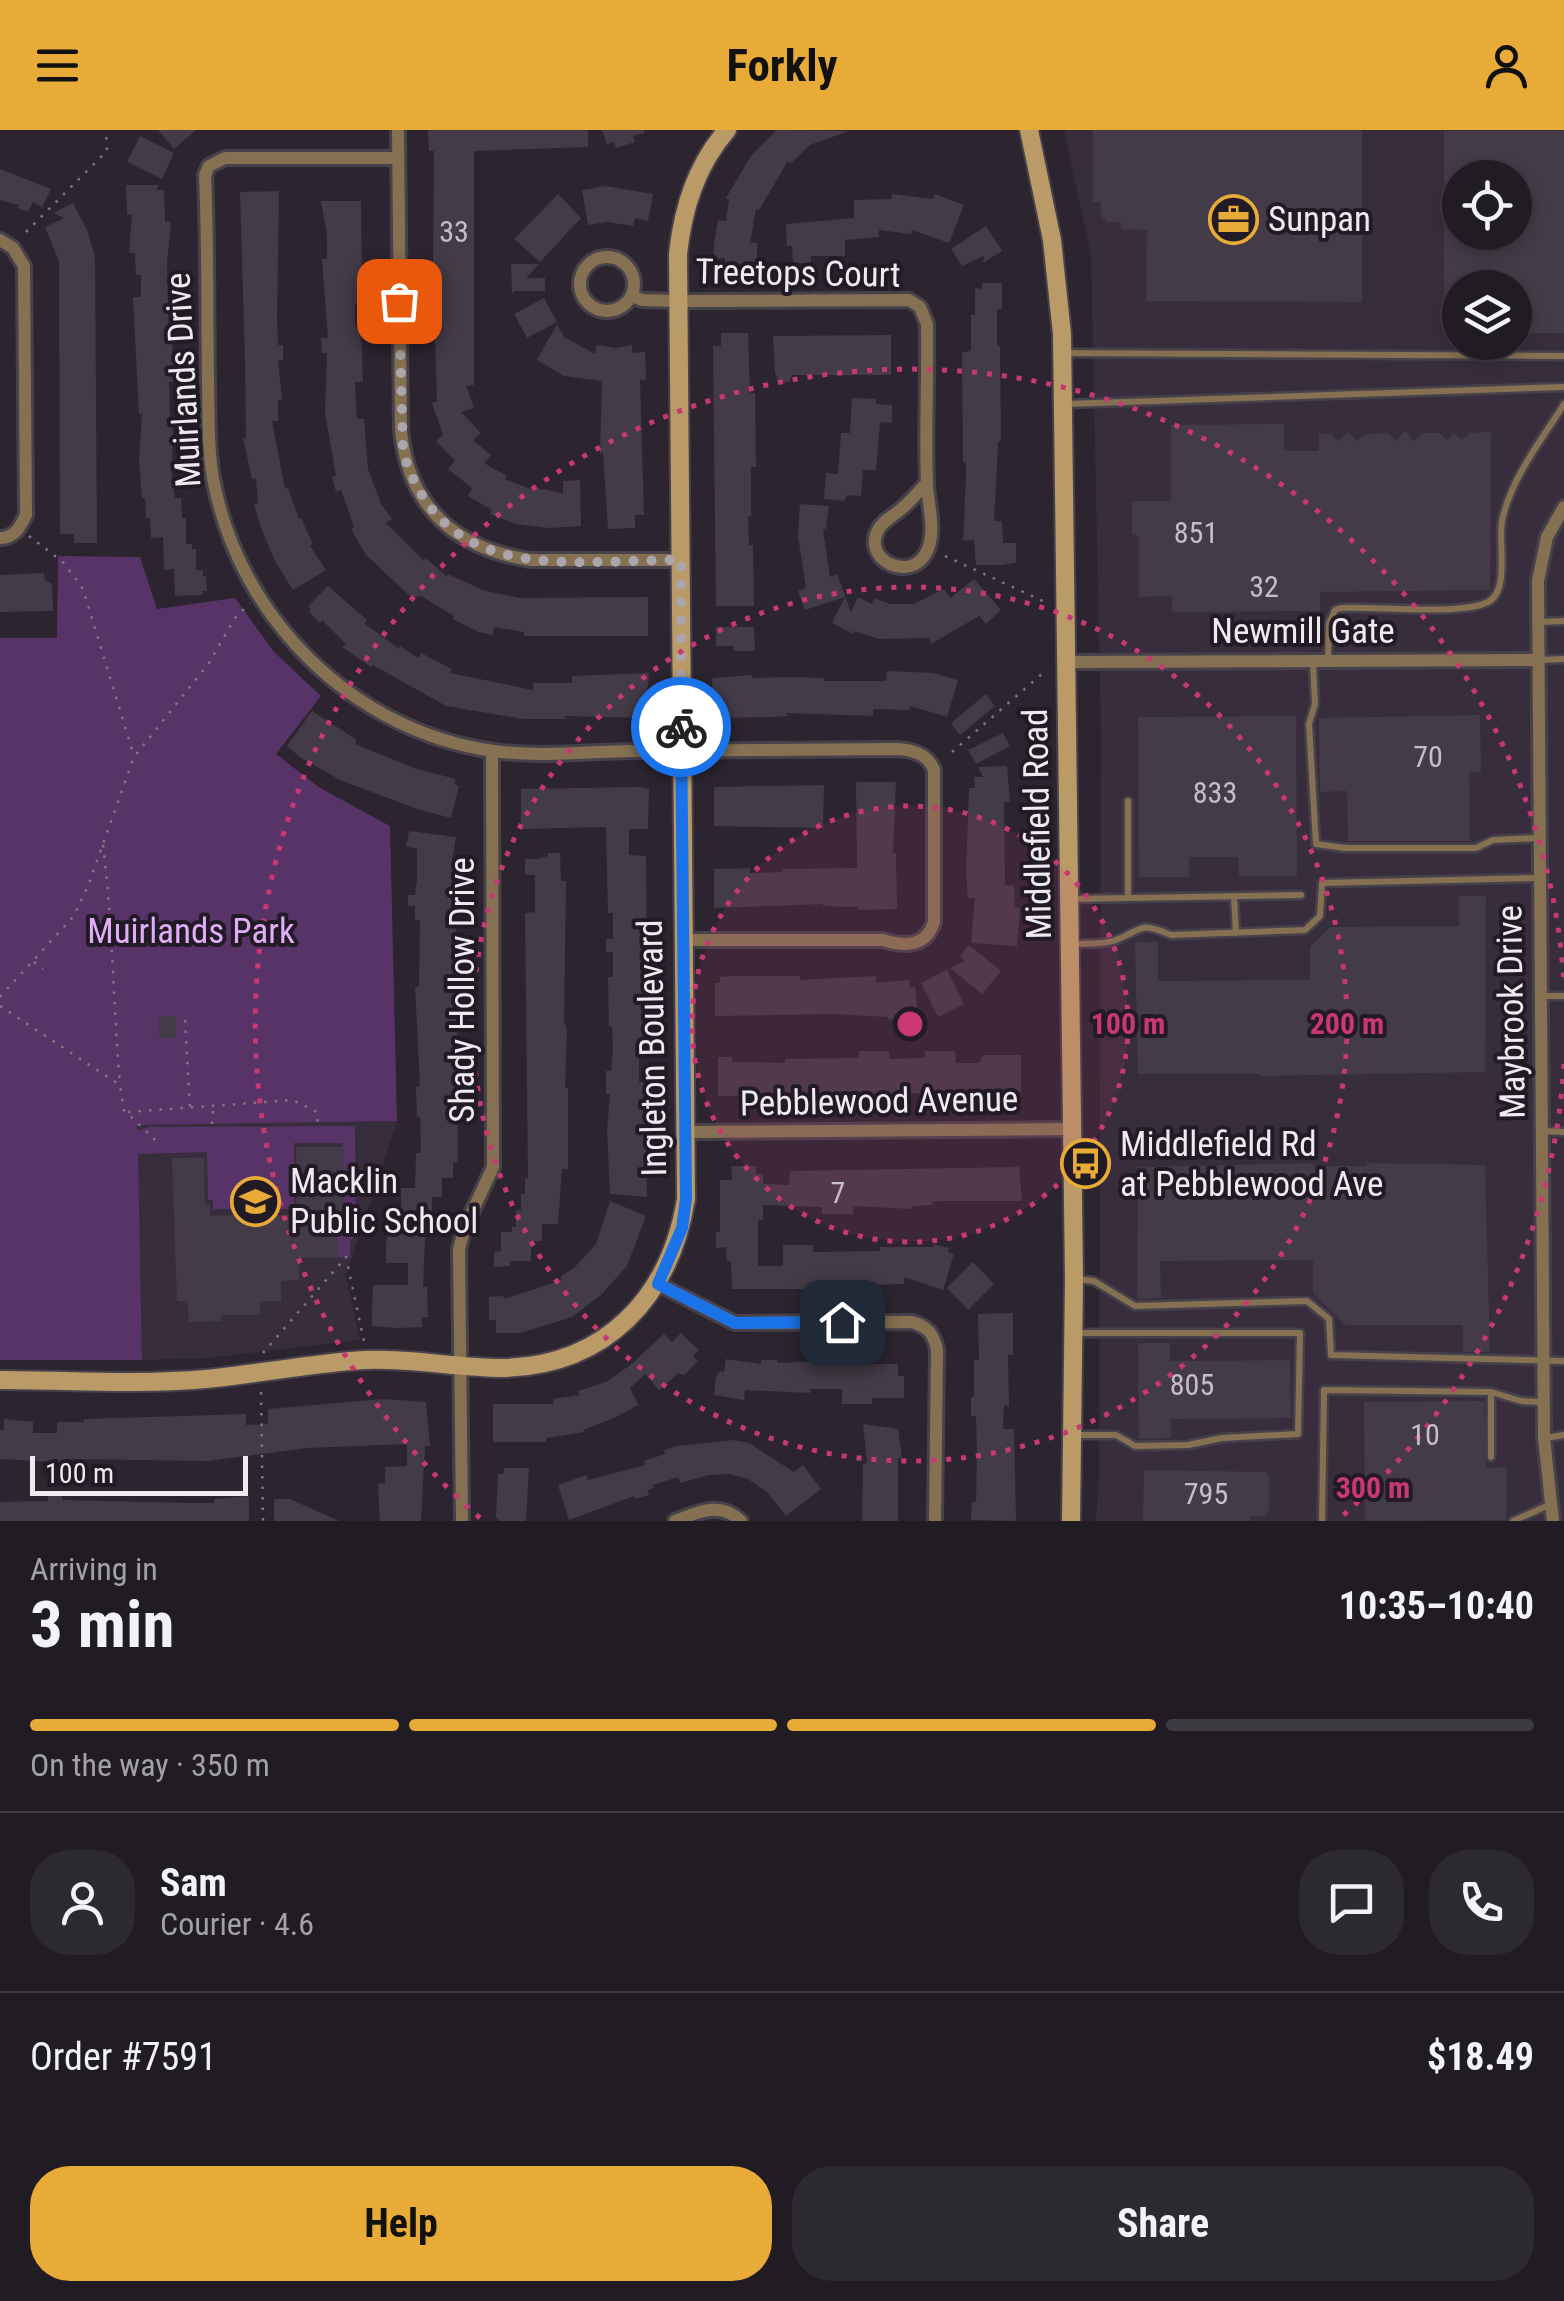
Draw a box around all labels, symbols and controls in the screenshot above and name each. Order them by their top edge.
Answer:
icon: menu [30,38,85,93]
icon: person [1479,38,1534,93]
text: Forkly [726,39,838,92]
map controls [1442,160,1532,360]
button: locate [1442,160,1532,250]
office icon: Sunpan [1207,193,1259,245]
place label: Sunpan [1268,199,1371,240]
house number: 33 [439,214,469,249]
street label: Treetops Court [695,251,901,296]
pin [357,259,442,344]
button: layers [1442,270,1532,360]
street label: Muirlands Drive [157,272,210,488]
icon: bag [372,274,427,329]
house number: 851 [1174,515,1218,550]
house number: 32 [1249,569,1279,604]
street label: Newmill Gate [1211,611,1395,652]
courier [631,677,731,777]
icon: bike [654,700,709,755]
street label: Middlefield Road [1015,708,1060,940]
house number: 70 [1413,739,1443,774]
house number: 833 [1193,775,1237,810]
street label: Shady Hollow Drive [442,857,483,1123]
street label: Maybrook Drive [1489,905,1534,1119]
park label: Muirlands Park [87,911,295,952]
street label: Ingleton Boulevard [630,919,675,1177]
centre of rings [892,1006,928,1042]
text: 100 m [1091,1006,1165,1041]
text: 200 m [1310,1006,1384,1041]
street label: Pebblewood Avenue [739,1079,1019,1124]
place label: Middlefield Rd at Pebblewood Ave [1120,1124,1383,1205]
bus stop icon: Middlefield Rd at Pebblewood Ave [1059,1138,1111,1190]
place label: Macklin Public School [290,1161,478,1242]
school or university icon: Macklin Public School [229,1175,281,1227]
house number: 7 [831,1175,845,1210]
pin [800,1280,885,1365]
icon: home [815,1295,870,1350]
house number: 805 [1170,1367,1214,1402]
house number: 10 [1410,1417,1440,1452]
scale bar [30,1451,248,1496]
text: 100 m [45,1457,114,1490]
text: 300 m [1336,1470,1410,1505]
house number: 795 [1184,1476,1228,1511]
text: Arriving in [30,1550,158,1588]
text: 10:35–10:40 [1339,1584,1534,1628]
text: 3 min [30,1587,174,1663]
text: On the way · 350 m [30,1746,270,1784]
button: person [30,1850,135,1955]
button: chat [1299,1850,1404,1955]
button: phone [1429,1850,1534,1955]
text: Sam [160,1861,227,1905]
text: Courier · 4.6 [160,1905,314,1943]
text: Order #7591 [30,2035,217,2079]
text: $18.49 [1427,2035,1534,2079]
button: Help [30,2166,772,2281]
button: Share [792,2166,1534,2281]

